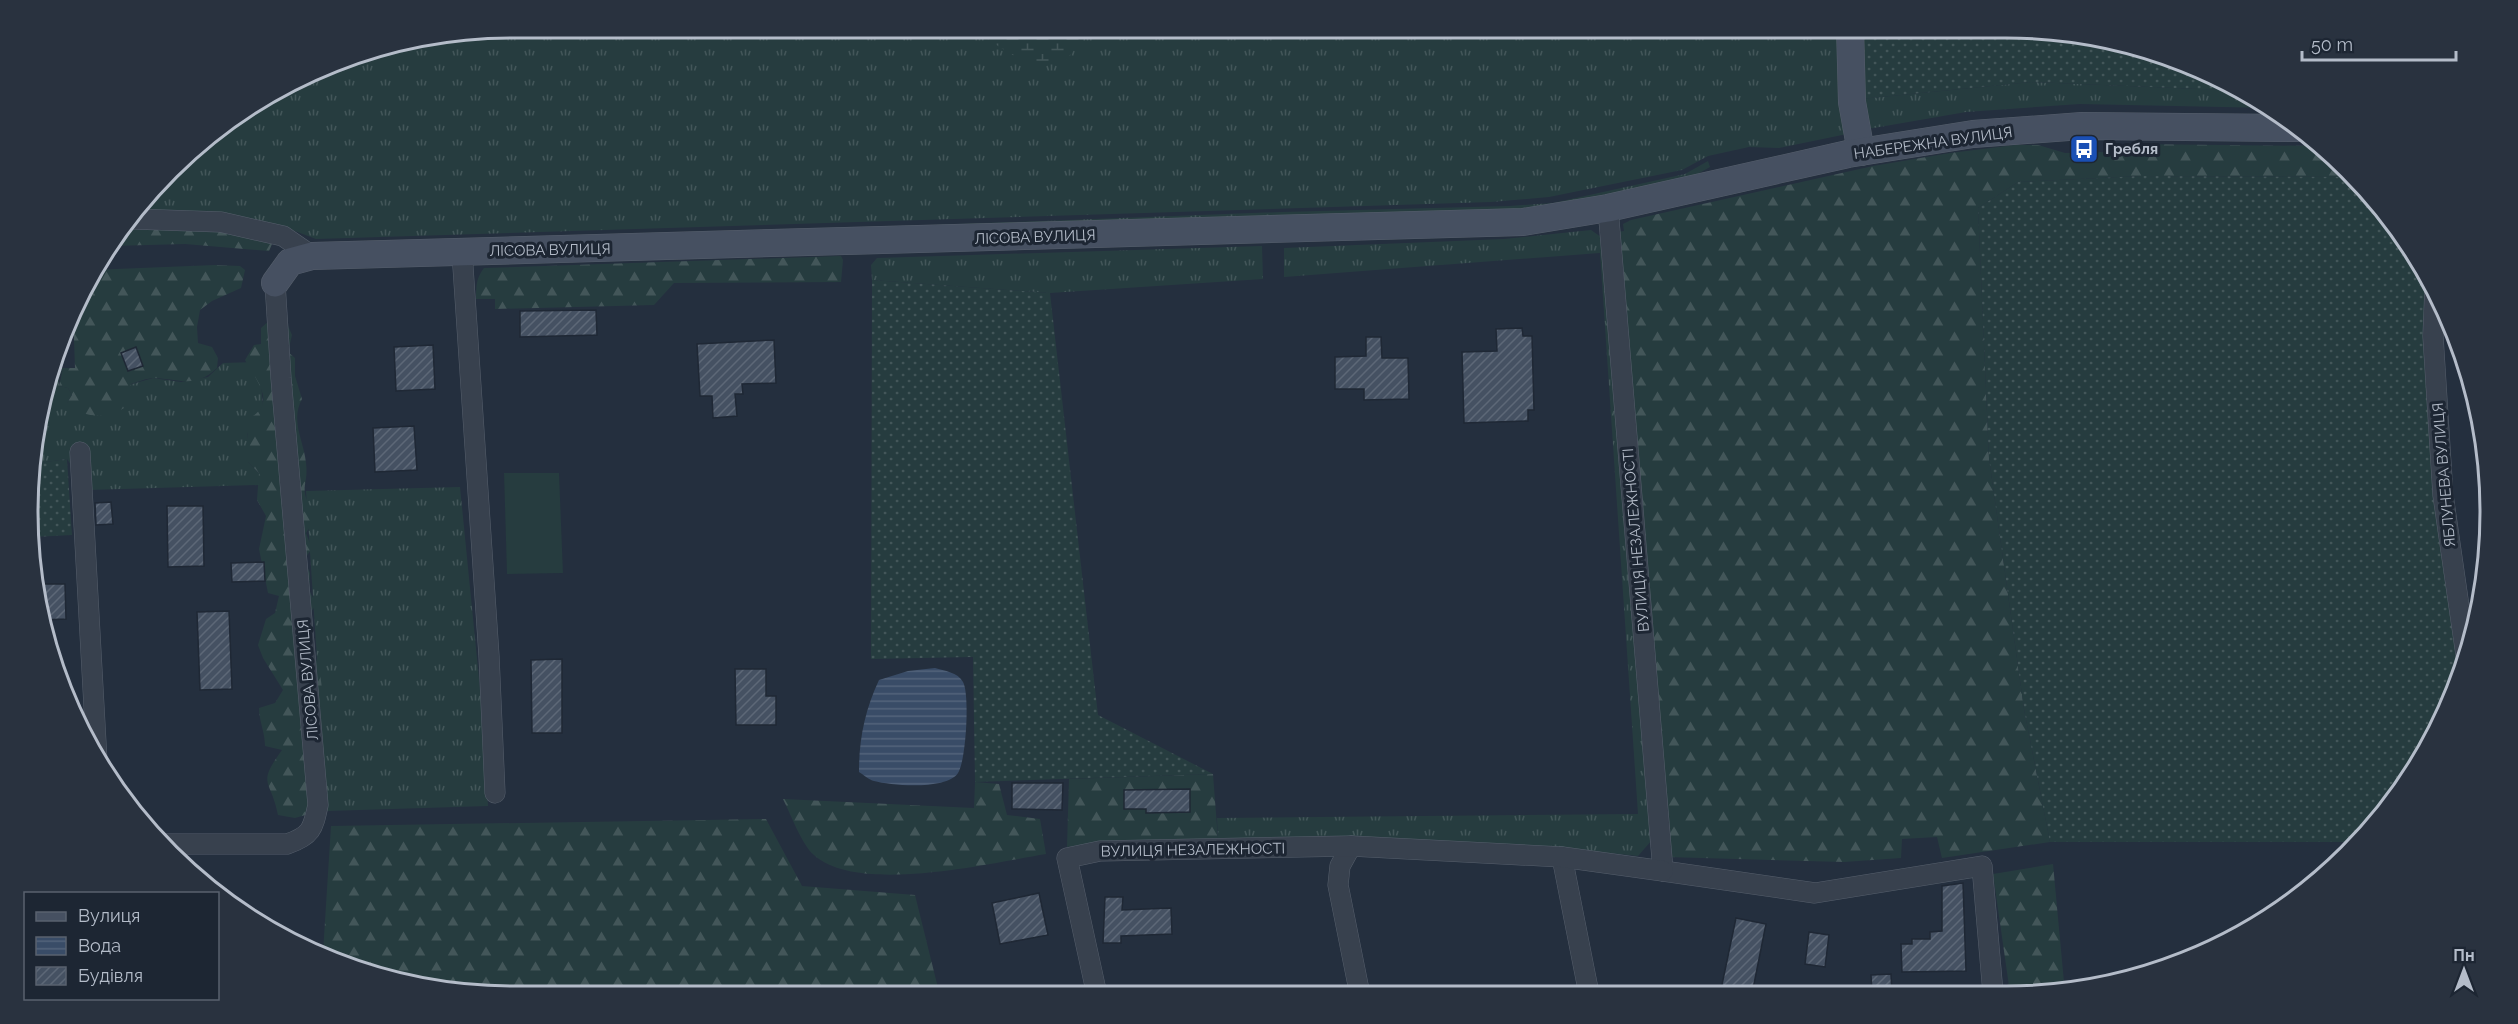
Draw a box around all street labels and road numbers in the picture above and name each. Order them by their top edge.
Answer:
street label: НАБЕРЕЖНА ВУЛИЦЯ [1853,123,2013,163]
street label: ЛІСОВА ВУЛИЦЯ [974,226,1096,248]
street label: ЛІСОВА ВУЛИЦЯ [489,240,611,260]
street label: ЯБЛУНЕВА ВУЛИЦЯ [2429,402,2459,548]
street label: ВУЛИЦЯ НЕЗАЛЕЖНОСТІ [1619,447,1653,633]
street label: ЛІСОВА ВУЛИЦЯ [294,619,322,741]
street label: ВУЛИЦЯ НЕЗАЛЕЖНОСТІ [1101,839,1285,861]

